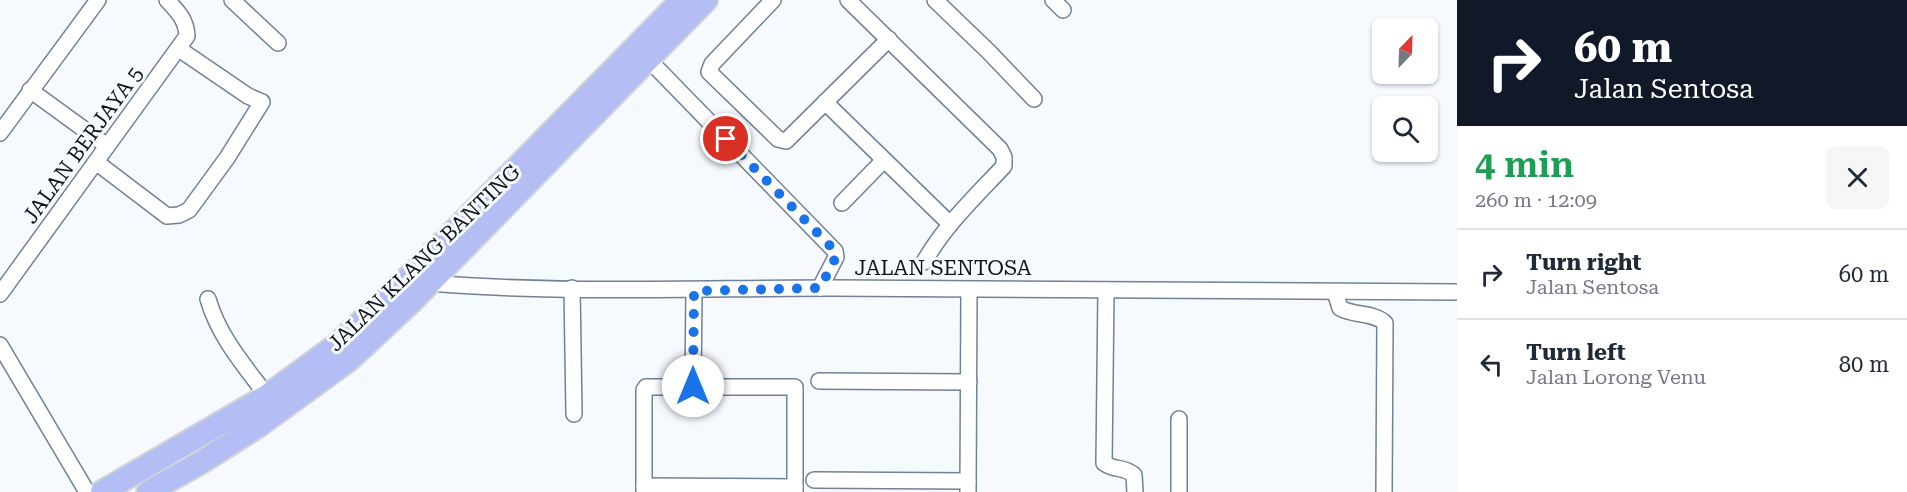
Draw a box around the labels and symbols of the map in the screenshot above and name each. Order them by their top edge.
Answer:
north arrow [1372,18,1438,84]
street label: JALAN BERJAYA 5 [18,62,148,228]
pin [700,113,751,164]
street label: JALAN KLANG BANTING [323,160,525,356]
street label: JALAN SENTOSA [854,256,1032,280]
position arrow [661,354,725,418]

